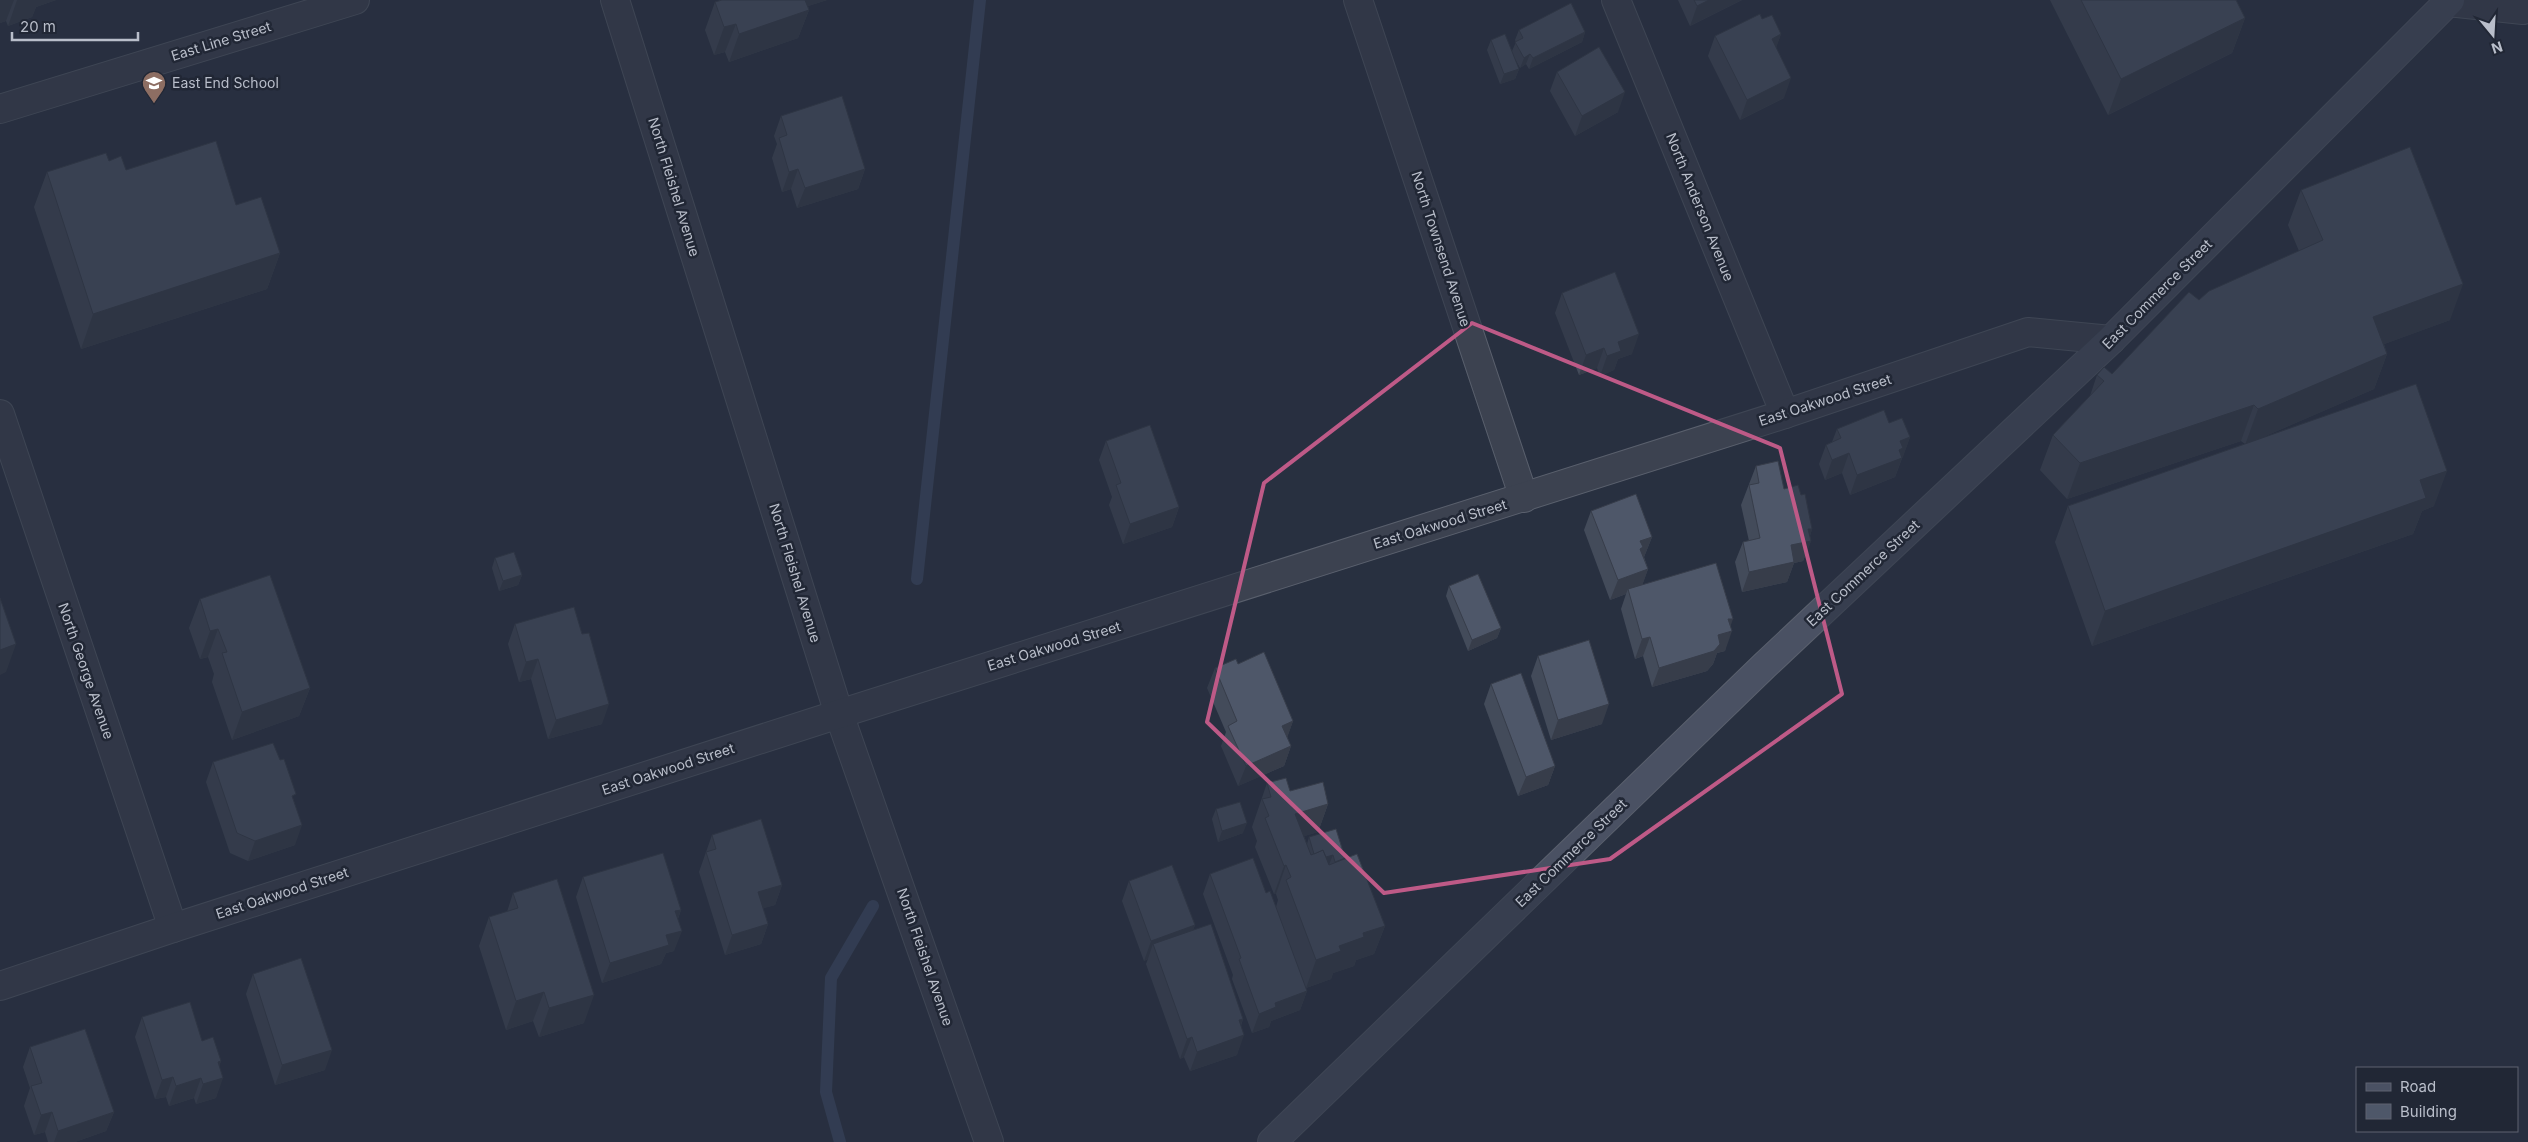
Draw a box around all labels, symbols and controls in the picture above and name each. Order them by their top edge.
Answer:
scale bar [12,10,139,42]
north arrow [2468,10,2518,60]
text: 20 m [20,17,56,36]
street label: East Line Street [169,17,273,64]
text: N [2489,38,2505,58]
school or university icon: East End School [141,70,167,104]
place label: East End School [172,74,279,91]
street label: North Fleishel Avenue [645,115,704,259]
street label: North Anderson Avenue [1663,130,1738,283]
street label: North Townsend Avenue [1408,169,1475,329]
street label: East Commerce Street [2098,235,2215,352]
street label: East Oakwood Street [1756,370,1894,429]
street label: East Oakwood Street [1371,495,1509,552]
street label: North Fleishel Avenue [766,501,825,645]
street label: East Commerce Street [1803,516,1923,629]
street label: North George Avenue [55,600,118,741]
street label: East Oakwood Street [985,617,1123,674]
street label: East Oakwood Street [599,739,737,798]
street label: East Commerce Street [1511,795,1630,910]
street label: East Oakwood Street [213,863,351,922]
street label: North Fleishel Avenue [894,886,957,1028]
legend [2356,1067,2518,1132]
text: Road [2400,1077,2436,1096]
text: Building [2400,1102,2457,1121]

